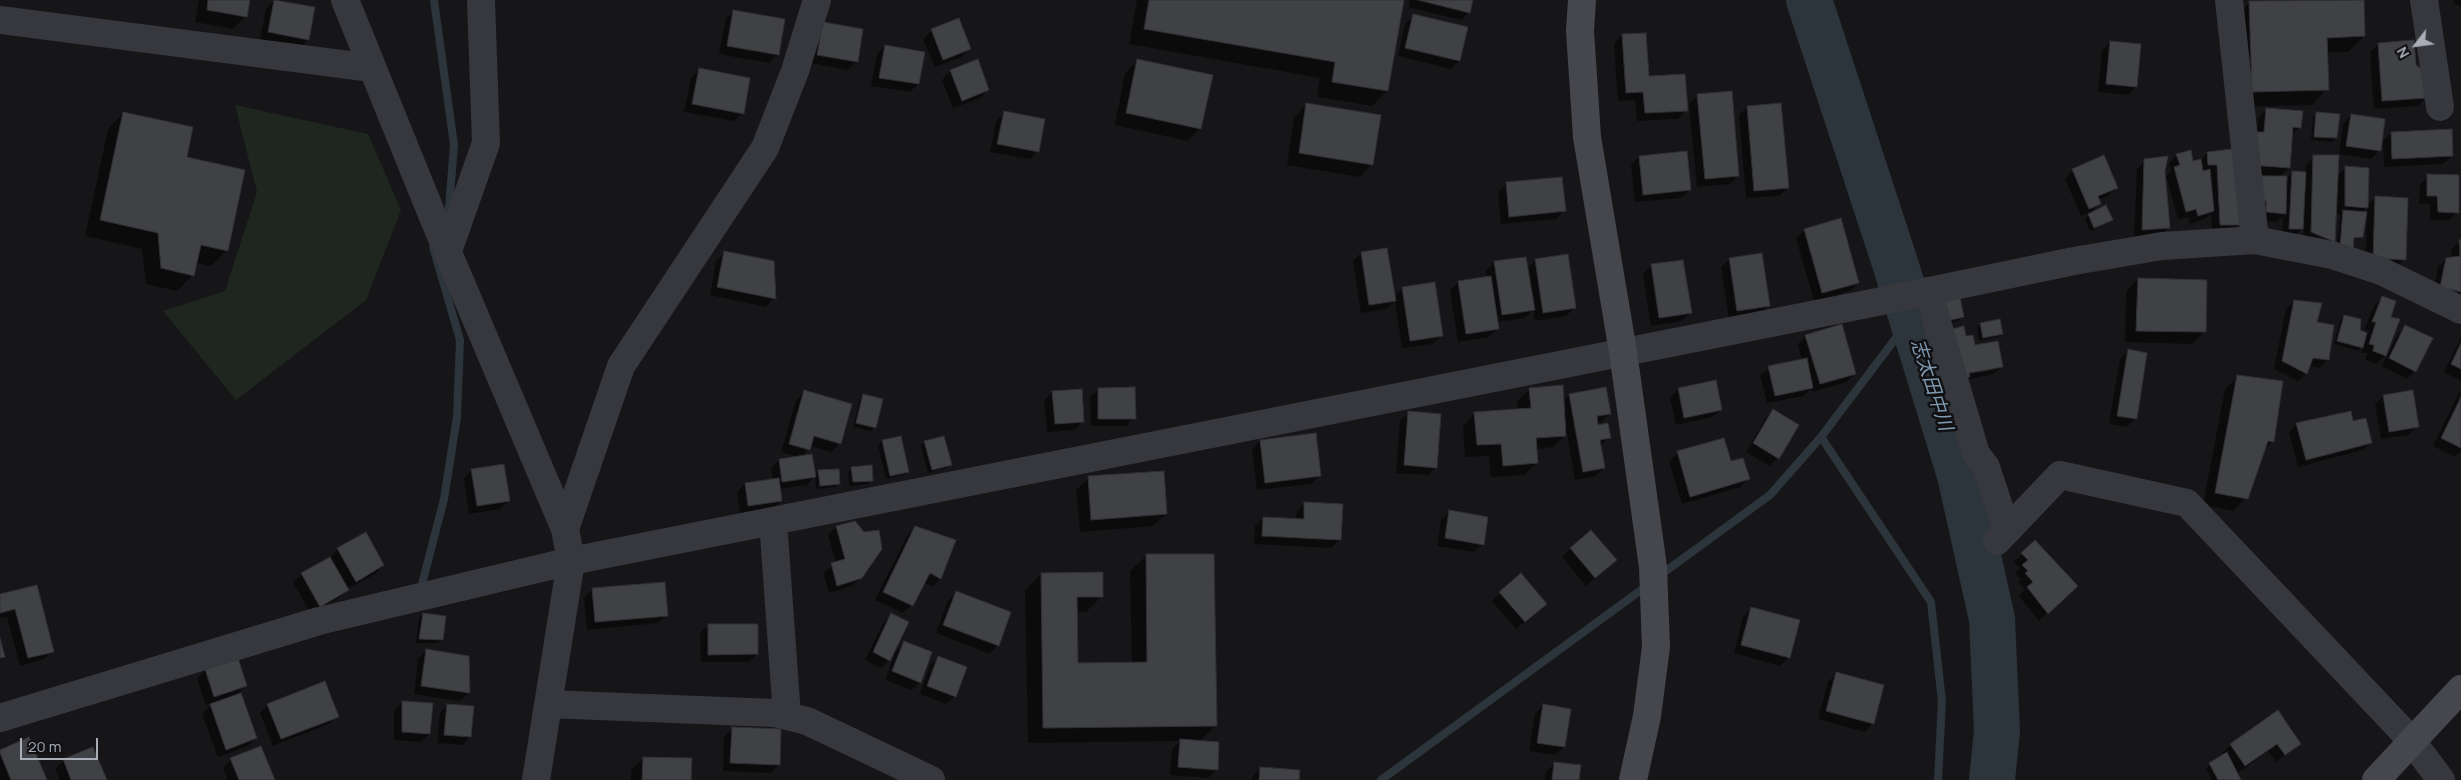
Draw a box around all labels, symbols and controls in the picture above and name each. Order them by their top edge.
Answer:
north arrow [2391,20,2441,70]
text: N [2392,44,2413,62]
water label: 志太田中川 [1905,336,1957,434]
scale bar [22,728,100,760]
text: 20 m [28,736,61,757]

